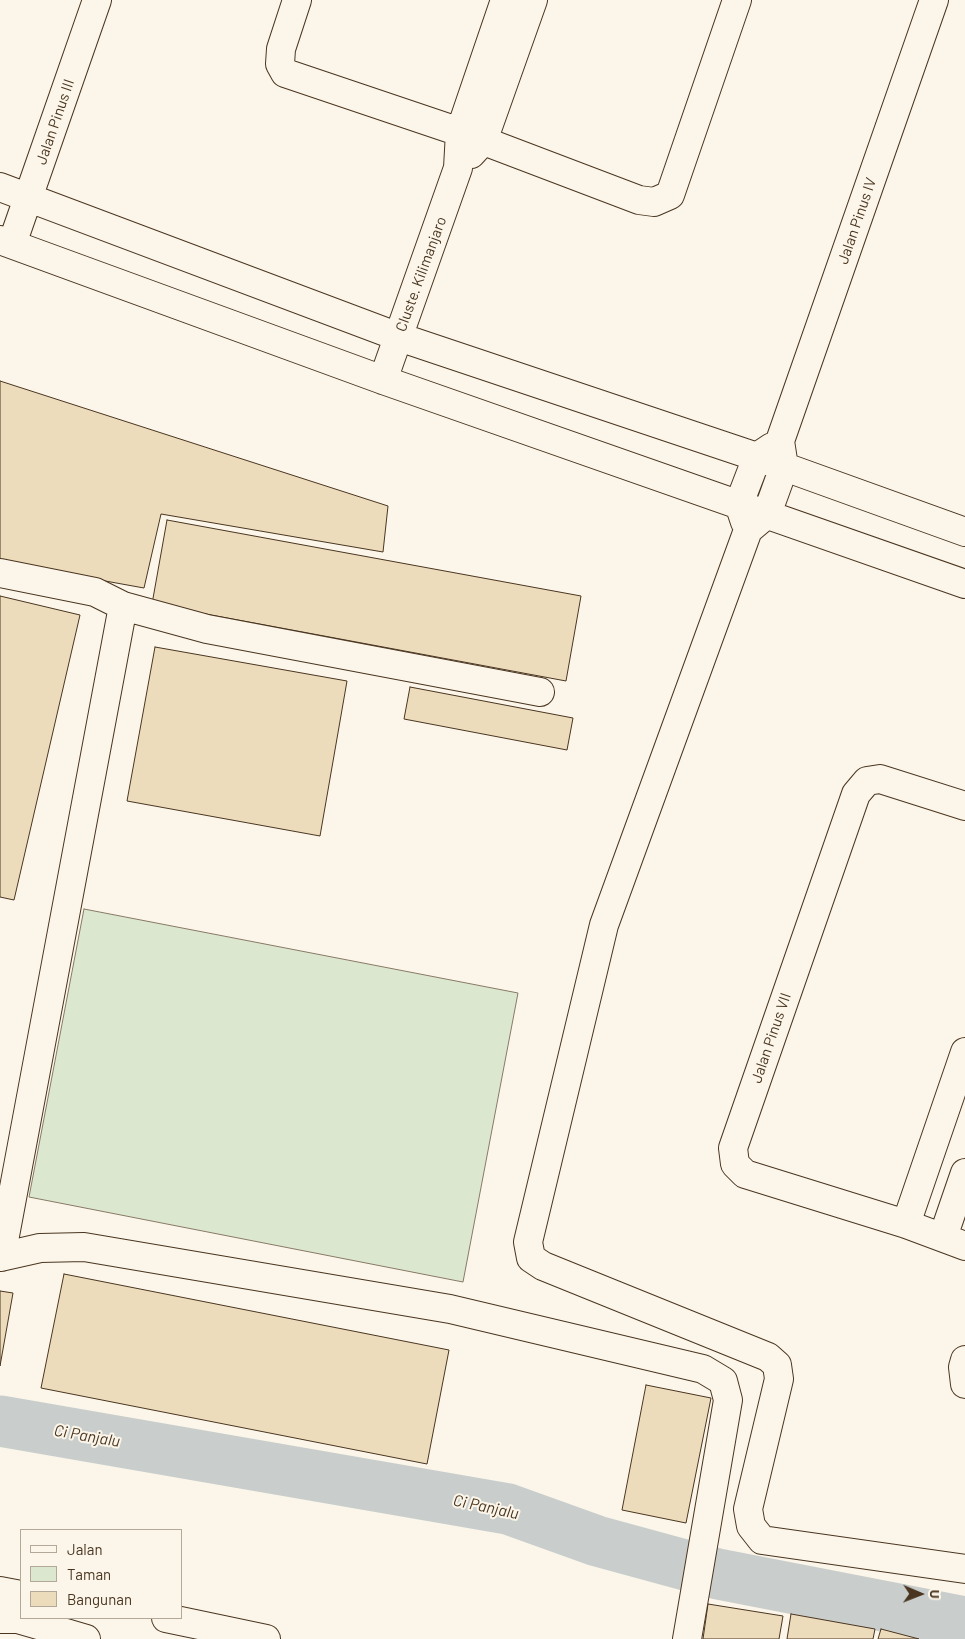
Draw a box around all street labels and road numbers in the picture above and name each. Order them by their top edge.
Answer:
street label: Jalan Pinus III [32,77,78,167]
street label: Jalan Pinus IV [834,175,880,267]
street label: Cluste. Kilimanjaro [392,214,450,334]
street label: Jalan Pinus VII [747,991,795,1085]

